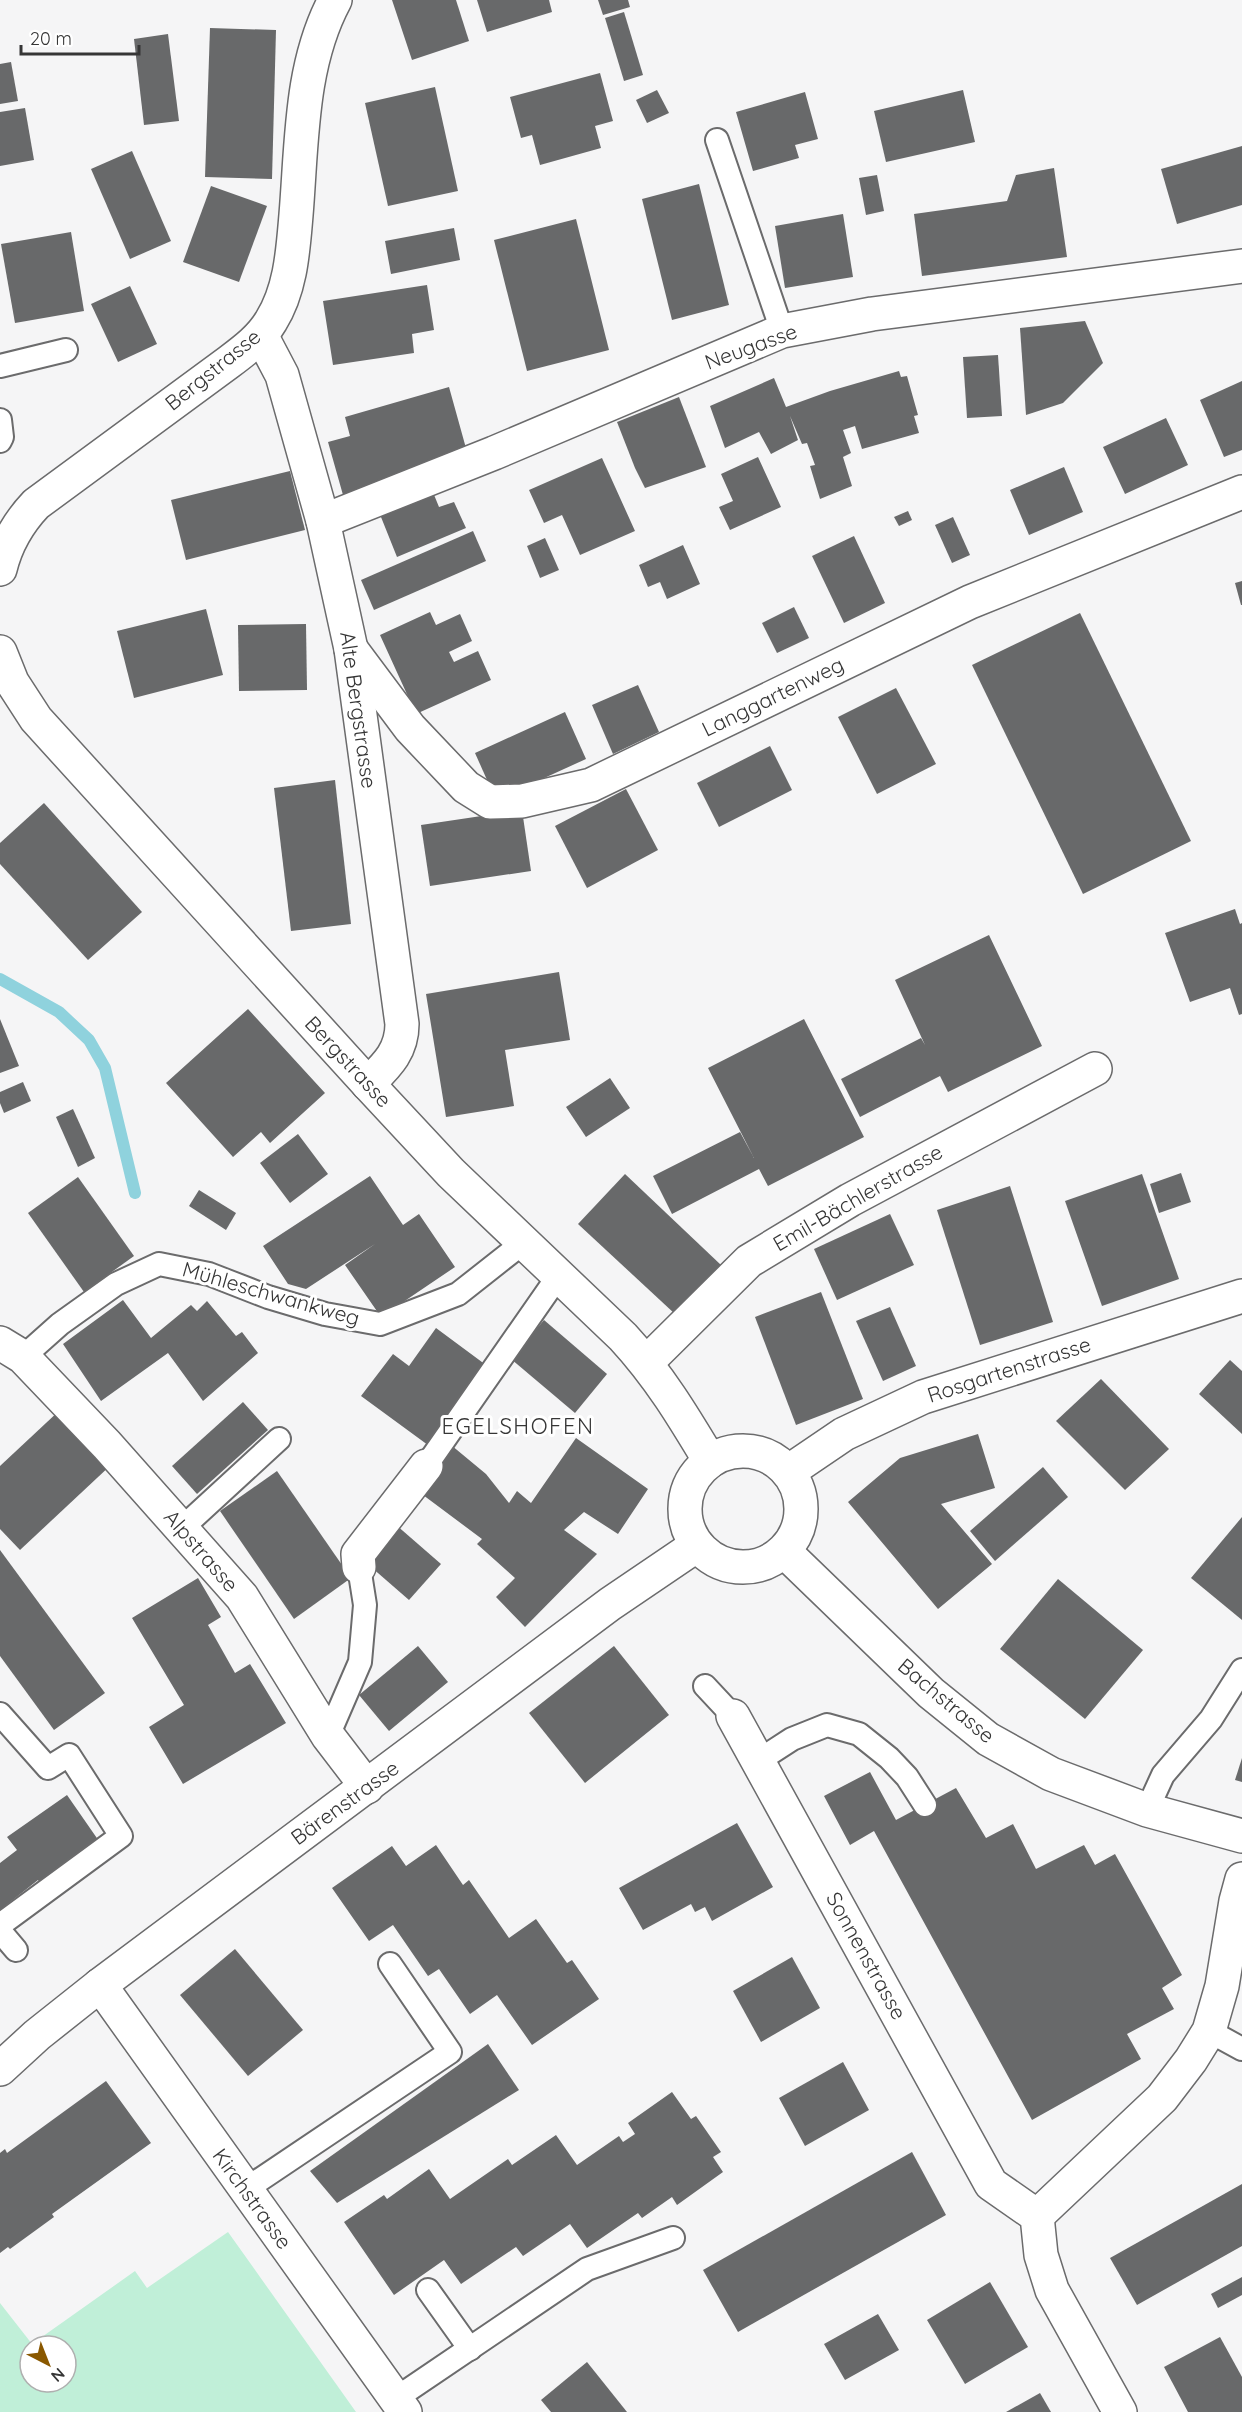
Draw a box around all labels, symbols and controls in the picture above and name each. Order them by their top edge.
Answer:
scale bar [21,18,140,56]
text: 20 m [30,27,72,50]
street label: Neugasse [701,317,800,375]
street label: Bergstrasse [159,323,265,416]
street label: Alte Bergstrasse [335,630,383,790]
street label: Langgartenweg [697,651,848,742]
street label: Bergstrasse [300,1010,398,1112]
street label: Emil-Bächlerstrasse [768,1138,947,1256]
street label: Mühleschwankweg [180,1255,363,1331]
street label: Rosgartenstrasse [924,1330,1094,1408]
district label: EGELSHOFEN [441,1412,595,1440]
street label: Alpstrasse [159,1504,244,1597]
street label: Bachstrasse [893,1652,1000,1748]
street label: Bärenstrasse [285,1754,403,1850]
street label: Sonnenstrasse [821,1887,913,2024]
street label: Kirchstrasse [208,2143,298,2254]
north arrow [18,2334,78,2394]
text: N [47,2364,69,2387]

